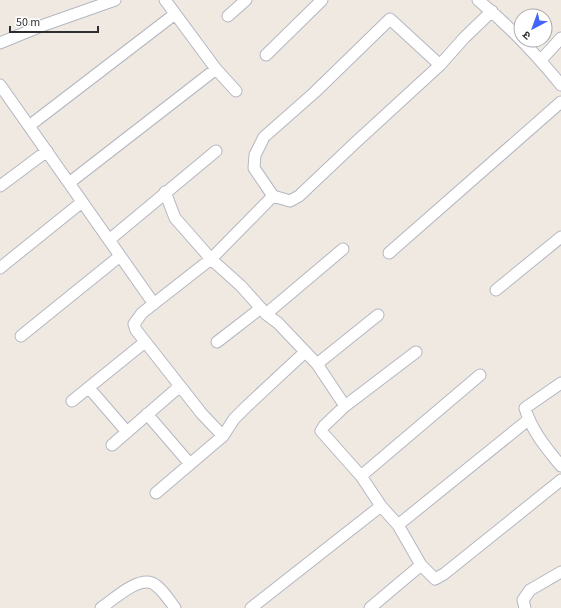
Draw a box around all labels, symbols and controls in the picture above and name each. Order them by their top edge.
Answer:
scale bar [10,8,98,34]
north arrow [513,8,553,48]
text: 50 m [16,14,40,31]
text: उ [519,27,534,43]

